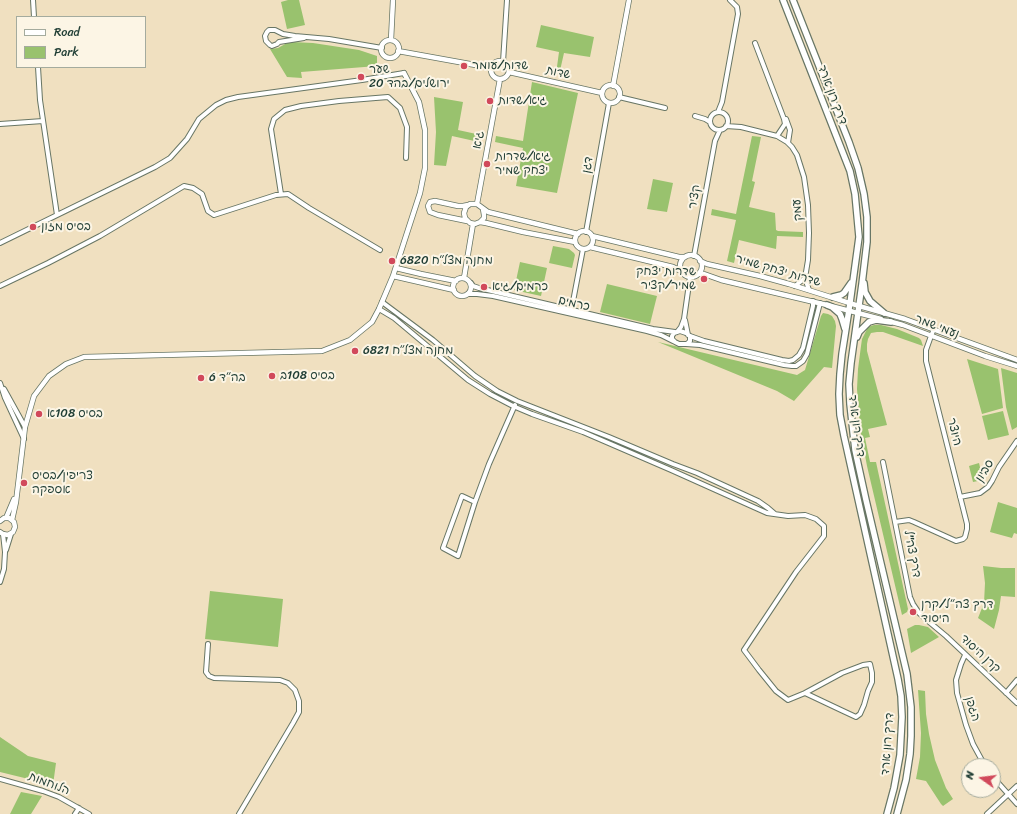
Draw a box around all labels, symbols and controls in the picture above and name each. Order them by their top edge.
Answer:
legend [16,16,146,68]
text: Road [54,21,80,43]
text: Park [54,41,79,63]
place label: שדות/עומר [472,59,528,73]
marker: שדות/עומר [459,61,469,71]
place label: שער ירושלים/בהד 20 [369,63,450,91]
street label: שדות [544,63,572,83]
street label: דרך רון ארד [814,63,850,127]
marker: שער ירושלים/בהד 20 [356,72,366,82]
place label: גיא/שדות [498,94,547,108]
marker: גיא/שדות [485,96,495,106]
street label: גיא [470,130,488,150]
place label: גיא/שדרות יצחק שמיר [495,150,551,178]
street label: דגן [579,156,597,174]
marker: גיא/שדרות יצחק שמיר [482,159,492,169]
street label: קציר [686,184,704,210]
street label: עמק [790,198,806,222]
place label: בסיס מזון [41,220,91,234]
marker: בסיס מזון [28,222,38,232]
street label: שדרות יצחק שמיר [734,252,822,290]
place label: מחנה מצל״ח 6820 [400,254,493,268]
marker: מחנה מצל״ח 6820 [387,256,397,266]
place label: שדרות יצחק שמיר/קציר [636,265,696,293]
marker: שדרות יצחק שמיר/קציר [699,274,709,284]
place label: כרמים/גיא [492,280,548,294]
marker: כרמים/גיא [479,282,489,292]
street label: כרמים [557,293,591,315]
street label: נעמי שמר [913,312,961,342]
place label: מחנה מצל״ח 6821 [363,344,453,358]
marker: מחנה מצל״ח 6821 [350,346,360,356]
place label: בסיס 108ב [280,369,335,383]
place label: בה״ד 6 [209,371,246,385]
marker: בסיס 108ב [267,371,277,381]
marker: בה״ד 6 [196,373,206,383]
street label: דרך רון ארד [845,394,867,458]
place label: בסיס 108א [47,407,103,421]
marker: בסיס 108א [34,409,44,419]
street label: היוצר [944,417,964,447]
street label: סביון [973,457,997,485]
place label: צריפין/בסיס אספקה [32,469,93,497]
marker: צריפין/בסיס אספקה [19,478,29,488]
street label: דרך צה"ל [900,529,924,579]
place label: דרך צה״ל/קרן היסוד [921,598,993,626]
marker: דרך צה״ל/קרן היסוד [908,607,918,617]
street label: קרן היסוד [957,632,1003,676]
street label: הגפן [961,695,983,723]
street label: דרך רון ארד [879,712,897,776]
north arrow [961,758,1001,798]
text: N [960,769,980,781]
street label: הלוחמות [26,770,72,798]

